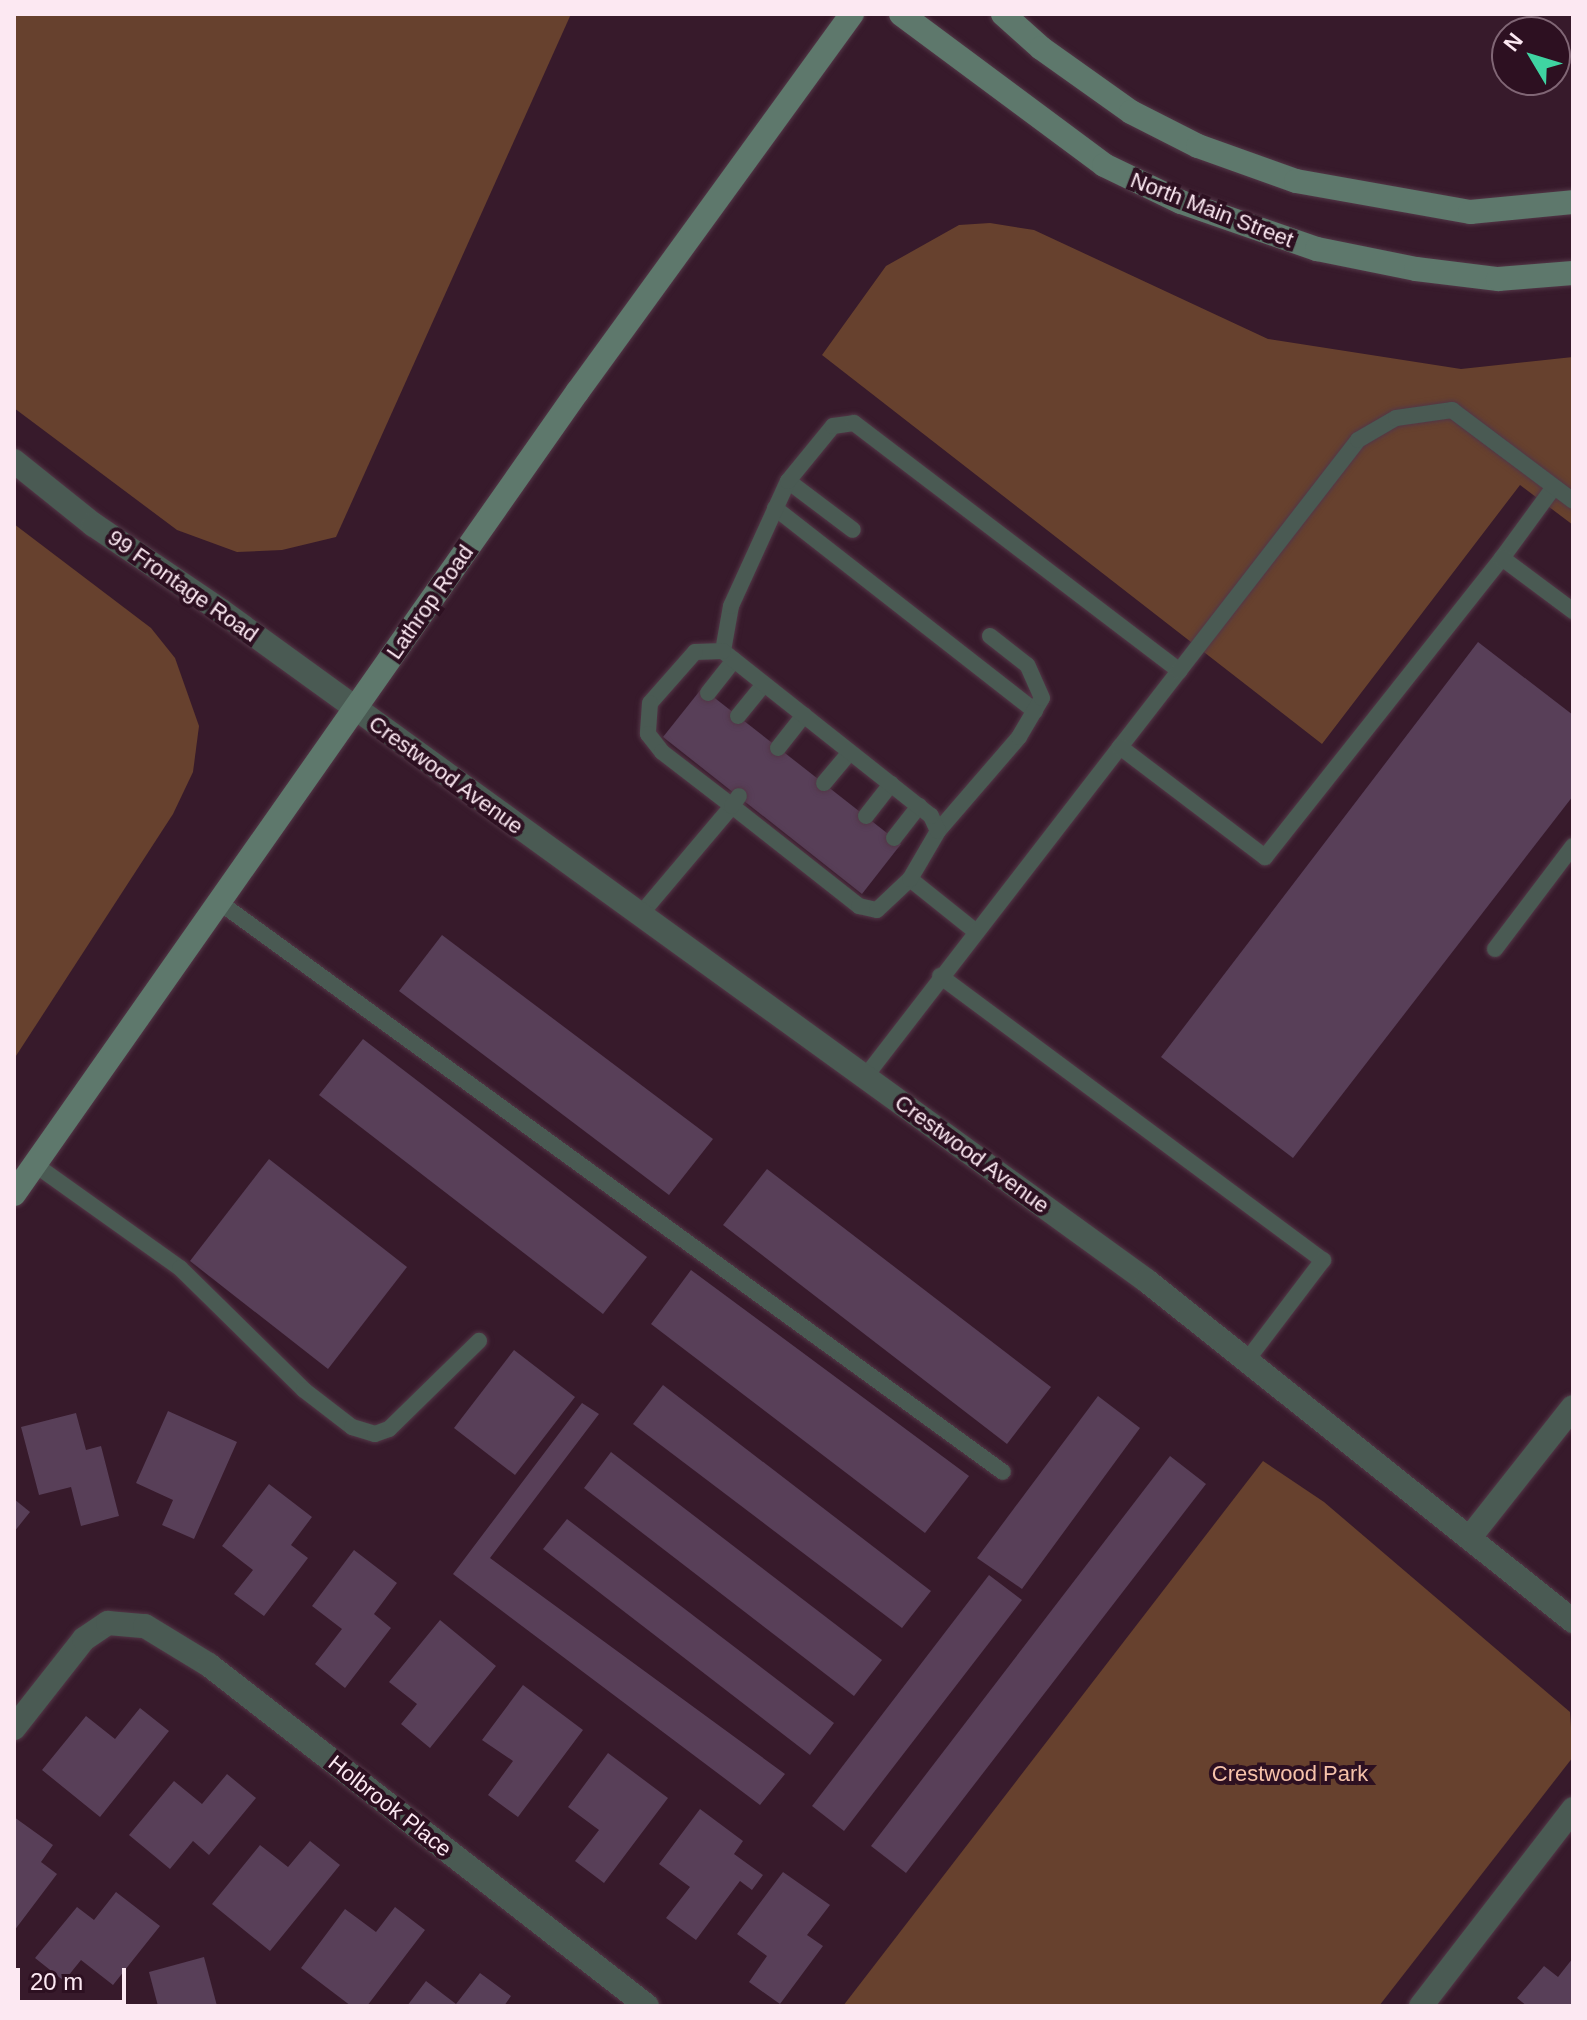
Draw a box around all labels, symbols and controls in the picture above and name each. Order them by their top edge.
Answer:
north arrow [1491,16,1571,96]
text: N [1499,28,1528,56]
street label: North Main Street [1127,167,1297,253]
street label: 99 Frontage Road [103,524,263,648]
street label: Lathrop Road [381,540,479,664]
street label: Crestwood Avenue [363,710,529,840]
street label: Crestwood Avenue [889,1089,1055,1219]
street label: Holbrook Place [323,1750,457,1862]
park label: Crestwood Park [1212,1761,1368,1787]
scale bar [20,1952,130,2002]
text: 20 m [30,1968,83,1995]

